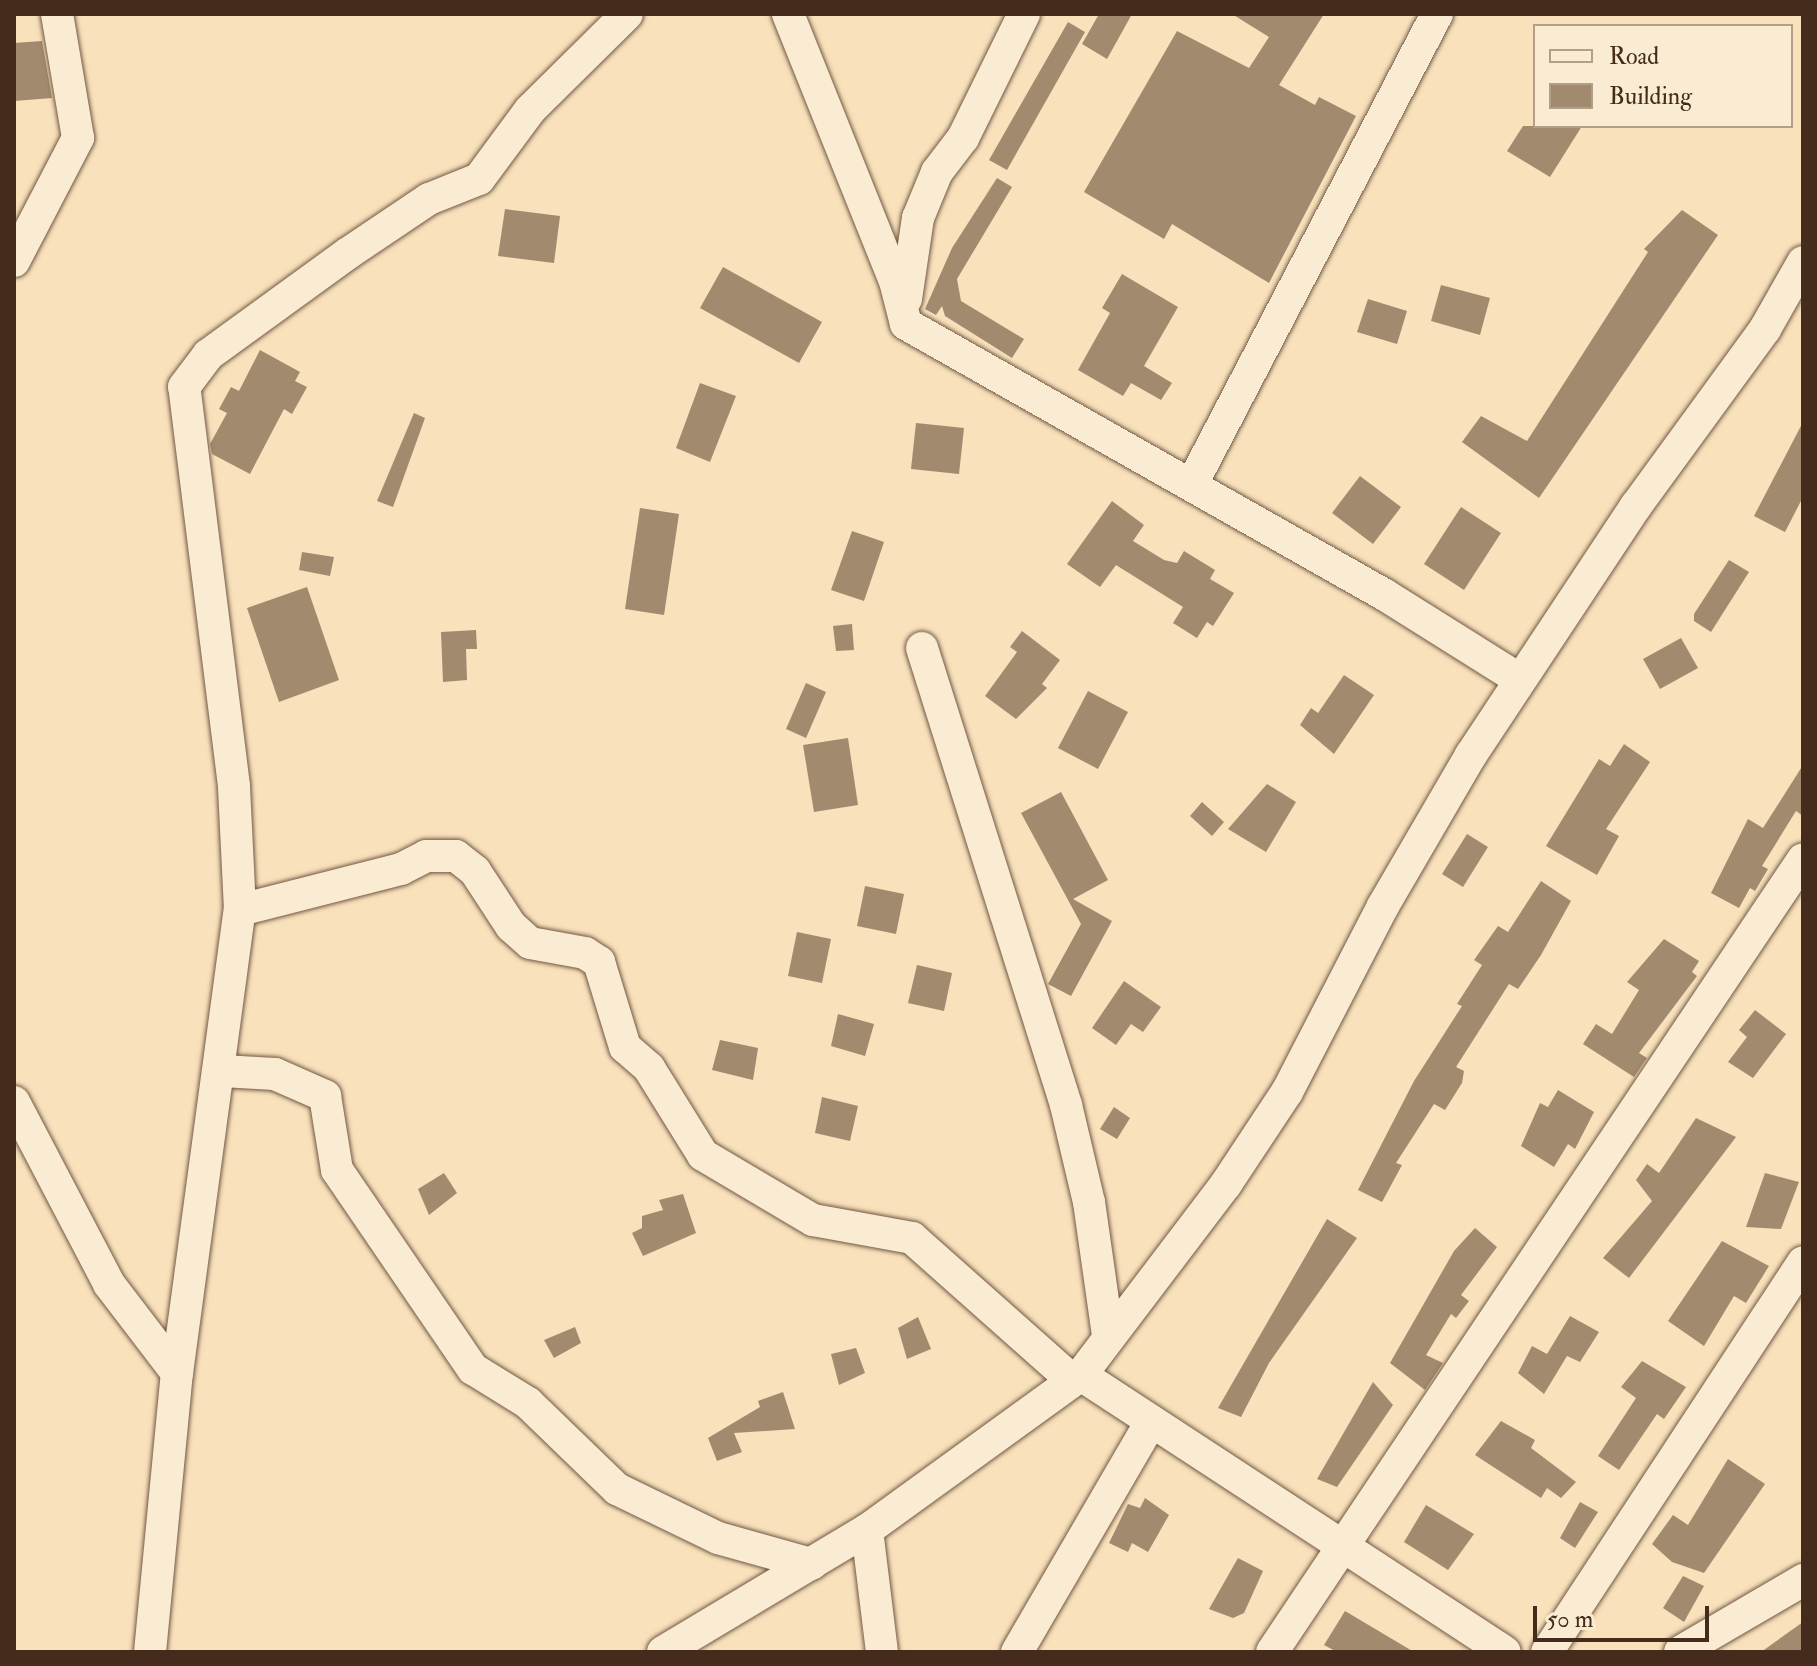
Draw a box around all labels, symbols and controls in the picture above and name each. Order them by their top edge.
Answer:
legend [1533,24,1793,128]
text: Road [1609,41,1659,72]
text: Building [1609,81,1692,112]
scale bar [1537,1590,1713,1640]
text: 50 m [1547,1604,1593,1635]

